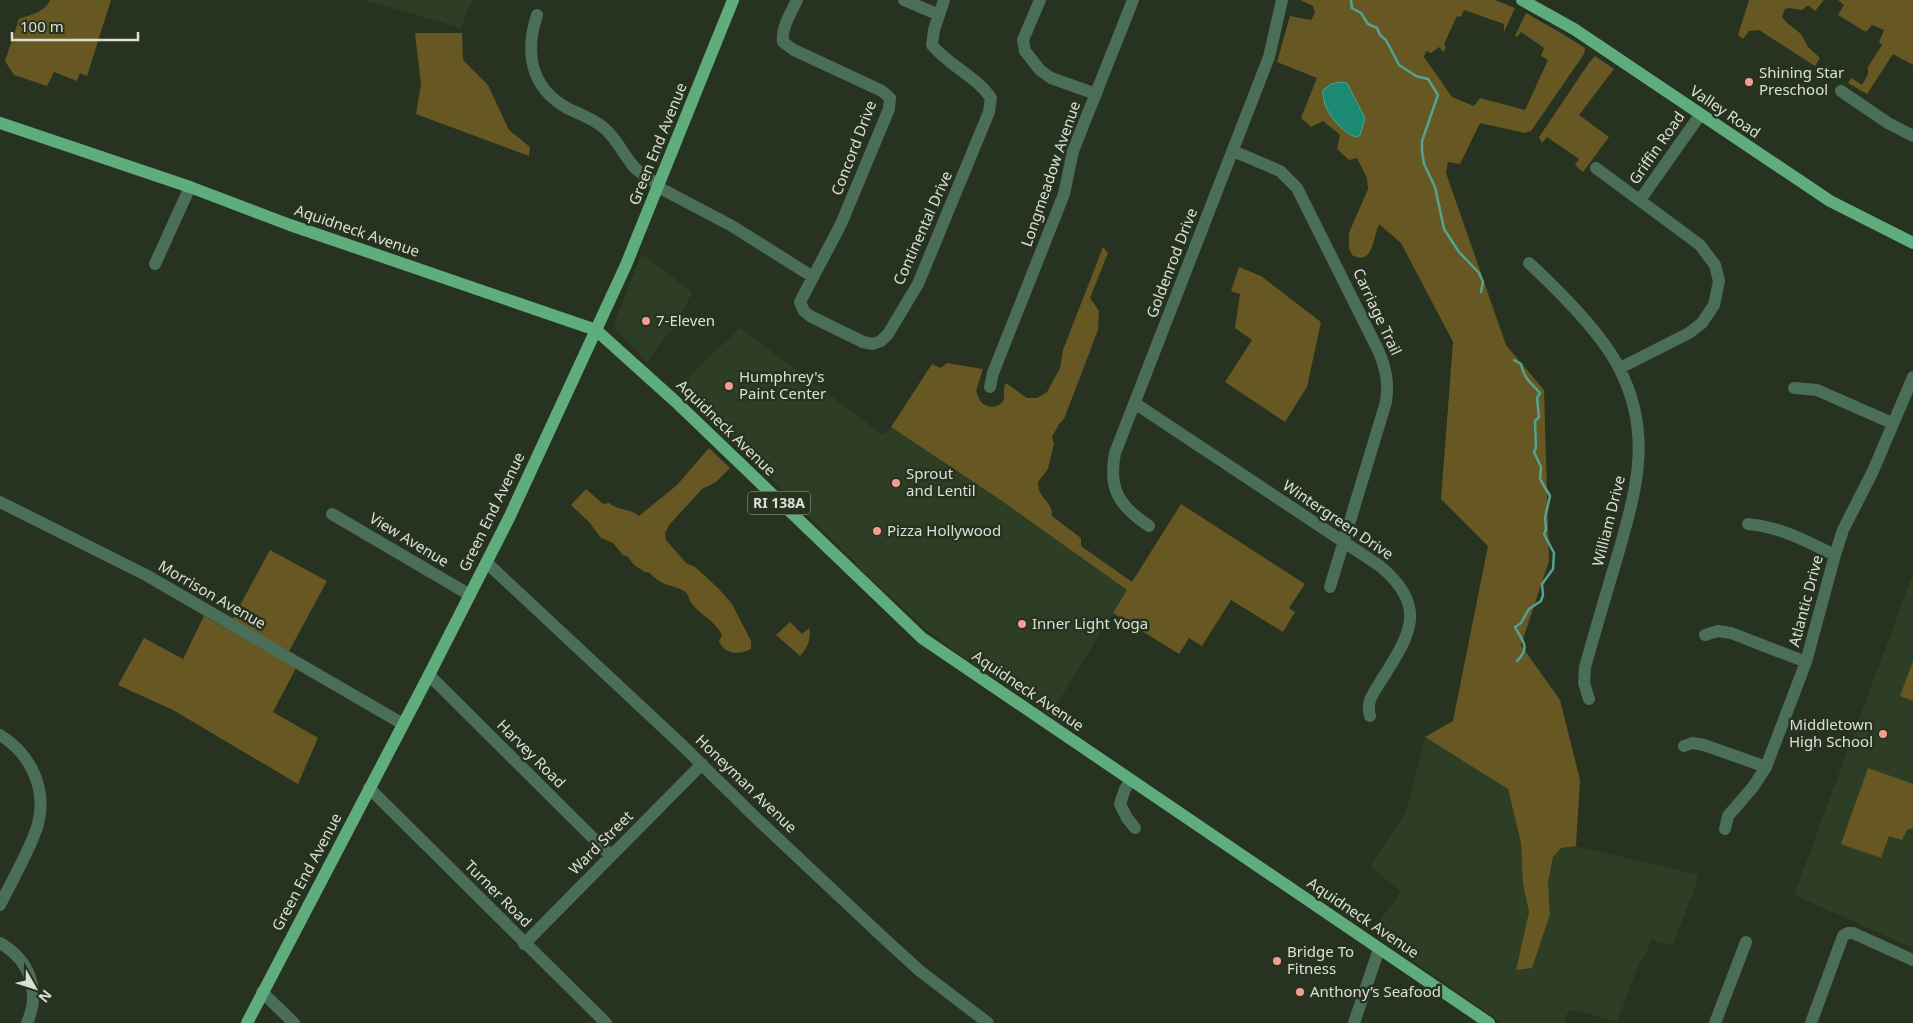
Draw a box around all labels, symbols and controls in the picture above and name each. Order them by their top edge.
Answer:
scale bar [12,10,139,42]
text: 100 m [20,16,64,36]
place label: Shining Star Preschool [1759,62,1844,99]
marker: Shining Star Preschool [1743,76,1755,88]
street label: Green End Avenue [623,79,691,208]
street label: Valley Road [1687,80,1765,142]
street label: Concord Drive [826,97,880,198]
street label: Longmeadow Avenue [1016,98,1084,249]
street label: Griffin Road [1624,107,1689,188]
street label: Continental Drive [888,167,956,288]
street label: Aquidneck Avenue [292,199,422,261]
street label: Goldenrod Drive [1141,205,1201,320]
street label: Carriage Trail [1349,265,1407,358]
place label: 7-Eleven [656,310,715,330]
marker: 7-Eleven [640,315,652,327]
place label: Humphrey's Paint Center [739,366,826,403]
street label: Aquidneck Avenue [673,375,781,480]
marker: Humphrey's Paint Center [723,380,735,392]
street label: Green End Avenue [454,449,529,575]
place label: Sprout and Lentil [906,463,976,500]
street label: William Drive [1587,473,1629,568]
street label: Wintergreen Drive [1279,475,1398,564]
marker: Sprout and Lentil [890,477,902,489]
road number: RI 138A [748,492,810,514]
street label: View Avenue [366,508,453,571]
place label: Pizza Hollywood [887,520,1001,540]
marker: Pizza Hollywood [871,525,883,537]
street label: Atlantic Drive [1783,553,1827,649]
street label: Morrison Avenue [155,555,270,633]
place label: Inner Light Yoga [1032,613,1148,633]
marker: Inner Light Yoga [1016,618,1028,630]
street label: Aquidneck Avenue [969,645,1088,735]
place label: Middletown High School [1789,714,1873,751]
street label: Harvey Road [493,715,570,792]
marker: Middletown High School [1877,728,1889,740]
street label: Honeyman Avenue [692,730,802,837]
street label: Ward Street [564,805,637,879]
street label: Green End Avenue [267,809,346,934]
street label: Turner Road [461,855,537,931]
street label: Aquidneck Avenue [1304,872,1423,962]
place label: Bridge To Fitness [1287,941,1354,978]
marker: Bridge To Fitness [1271,955,1283,967]
north arrow [10,963,60,1013]
place label: Anthony’s Seafood [1310,981,1441,1001]
text: N [35,986,56,1007]
marker: Anthony’s Seafood [1294,986,1306,998]

